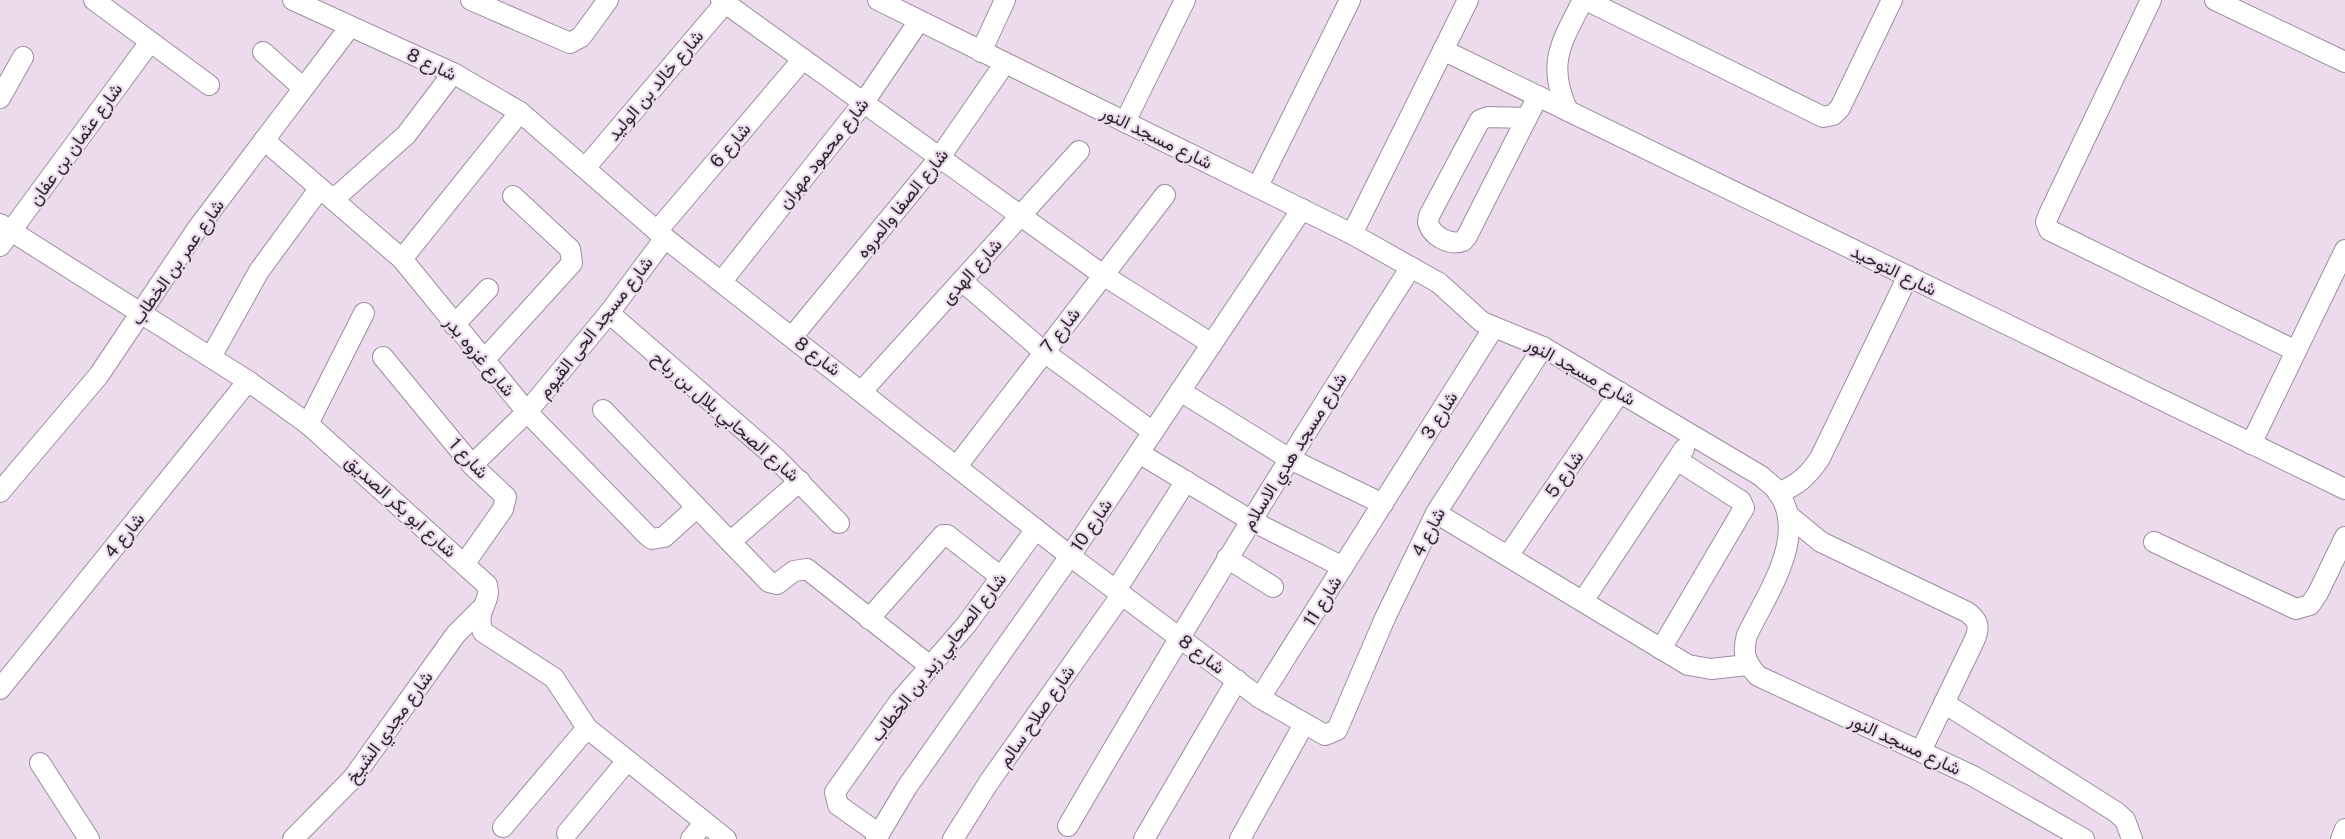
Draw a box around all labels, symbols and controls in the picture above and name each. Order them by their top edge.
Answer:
street label: شارع خالد بن الوليد [603,25,709,146]
street label: شارع 8 [403,43,460,86]
street label: شارع عثمان بن عفان [24,79,128,210]
street label: شارع محمود مهران [773,94,874,214]
street label: شارع مسجد النور [1096,101,1216,175]
street label: شارع 6 [705,118,756,173]
street label: شارع الصفا والمروه [852,144,954,263]
street label: شارع عمر بن الخطاب [126,195,230,330]
street label: شارع الهدى [936,234,1007,310]
street label: شارع التوحيد [1847,240,1940,302]
street label: شارع مسجد الحى القيوم [533,252,658,403]
street label: شارع 7 [1036,303,1086,358]
street label: شارع غزوه بدر [438,311,520,402]
street label: شارع 8 [790,332,845,382]
street label: شارع مسجد النور [1521,332,1639,411]
street label: شارع الصحابي بلال بن رباح [645,346,804,489]
street label: شارع مسجد هدي الاسلام [1237,369,1355,536]
street label: شارع 3 [1416,387,1463,444]
street label: شارع 1 [444,433,493,484]
street label: شارع 5 [1540,447,1589,503]
street label: شارع ابو بكر الصديق [340,451,461,563]
street label: شارع 10 [1066,495,1118,556]
street label: شارع 4 [1407,504,1451,561]
street label: شارع 4 [100,508,150,563]
street label: شارع الصحابي زيد بن الخطاب [866,569,1014,749]
street label: شارع 11 [1298,572,1347,631]
street label: شارع 8 [1174,630,1229,680]
street label: شارع صلاح سالم [993,661,1080,772]
street label: شارع مجدي الشيخ [341,667,441,790]
street label: شارع مسجد النور [1844,708,1964,781]

